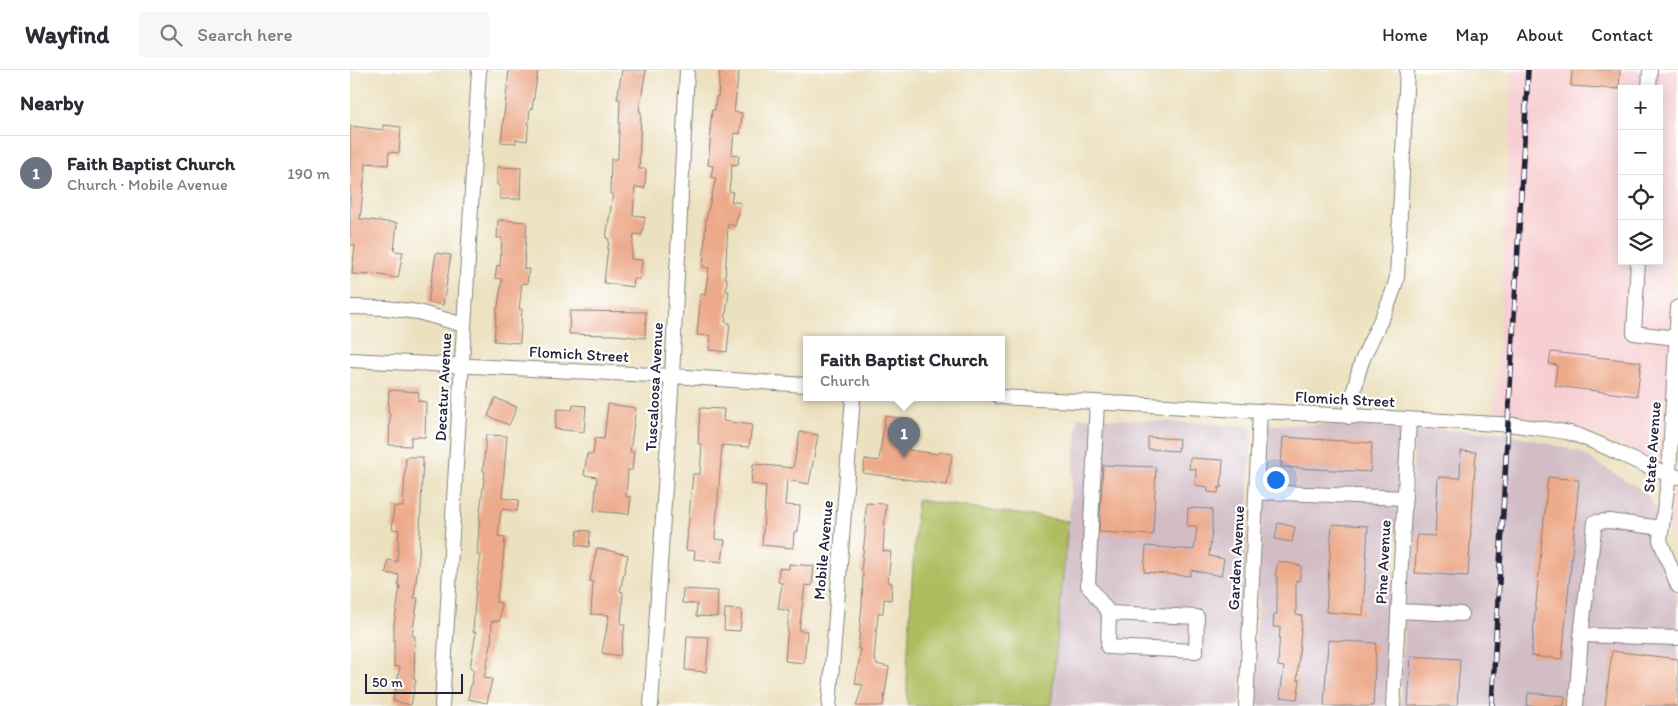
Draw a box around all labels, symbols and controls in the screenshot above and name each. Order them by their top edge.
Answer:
search box [139,12,489,57]
text: Wayfind [25,20,109,49]
icon: search [157,21,185,49]
text: Search here [197,23,293,46]
text: Home [1382,24,1428,46]
text: Map [1456,24,1489,46]
text: About [1517,24,1563,46]
text: Contact [1591,24,1653,46]
map controls [1618,85,1663,265]
button: + [1618,85,1663,130]
text: Nearby [20,90,84,115]
button: − [1618,130,1663,175]
text: Faith Baptist Church [67,152,235,175]
text: 1 [32,164,40,183]
text: 190 m [287,164,330,183]
text: Church · Mobile Avenue [67,175,228,194]
button: locate [1618,175,1663,220]
button: layers [1618,220,1663,265]
street label: Tuscaloosa Avenue [641,322,667,452]
street label: Decatur Avenue [431,332,455,442]
popup [803,336,1005,401]
street label: Flomich Street [528,342,630,366]
text: Faith Baptist Church [820,348,988,371]
text: Church [820,371,870,390]
street label: Flomich Street [1294,387,1396,411]
street label: State Avenue [1639,401,1665,493]
pin: 1 [888,417,920,458]
your location [1263,467,1289,493]
street label: Mobile Avenue [809,499,837,601]
street label: Garden Avenue [1224,505,1248,611]
street label: Pine Avenue [1371,519,1395,605]
scale bar [365,671,462,694]
text: 50 m [372,674,403,691]

